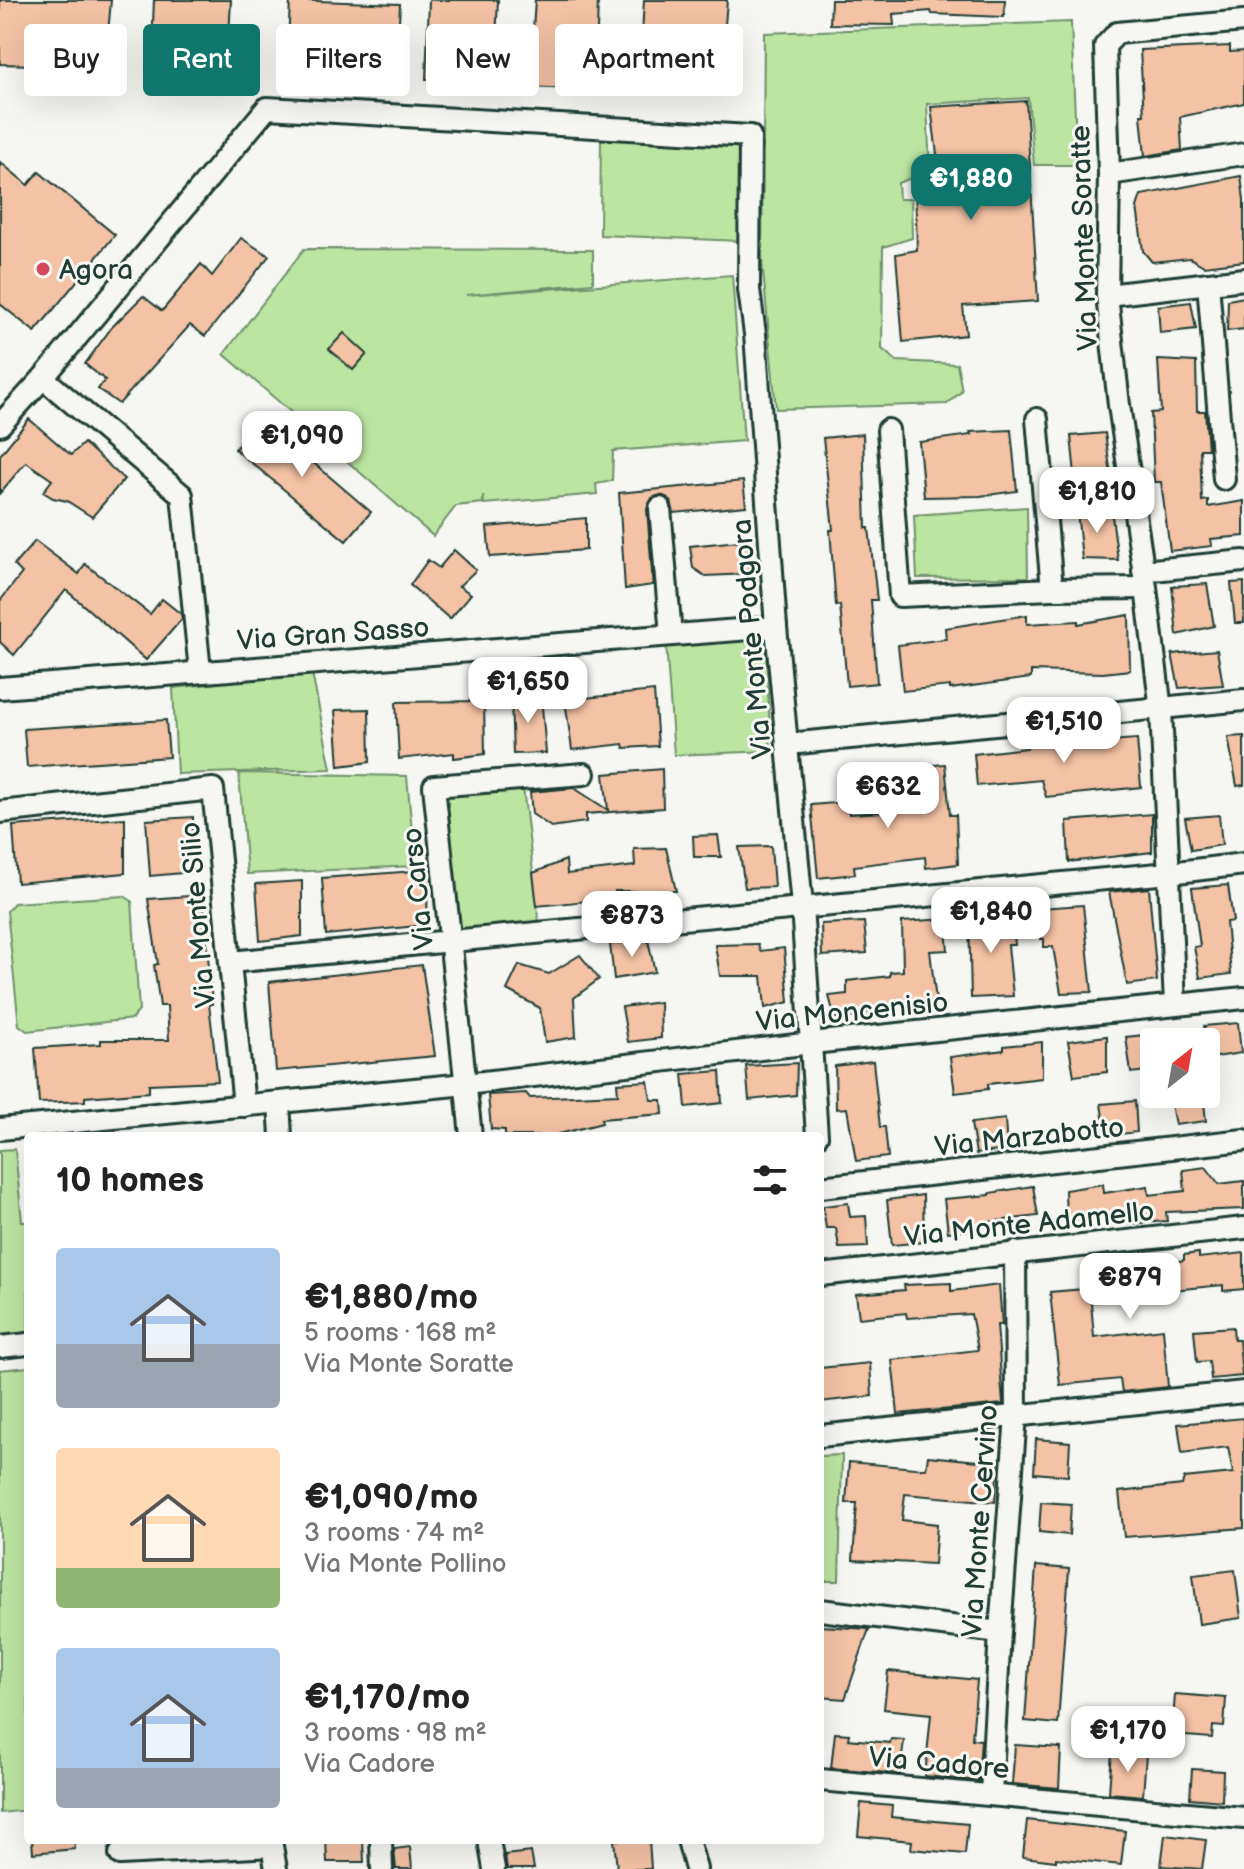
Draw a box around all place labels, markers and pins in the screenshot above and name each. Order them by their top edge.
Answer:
pin: €1,880 [906,154,1036,222]
place label: Agora [59,254,133,287]
marker: Agora [34,260,52,278]
pin: €1,090 [237,411,367,479]
pin: €1,810 [1032,467,1162,535]
pin: €1,650 [463,657,593,725]
pin: €1,510 [999,697,1129,765]
pin: €632 [841,762,935,830]
pin: €1,840 [926,887,1056,955]
pin: €873 [585,891,679,959]
pin: €879 [1083,1253,1177,1321]
pin: €1,170 [1063,1706,1193,1774]

